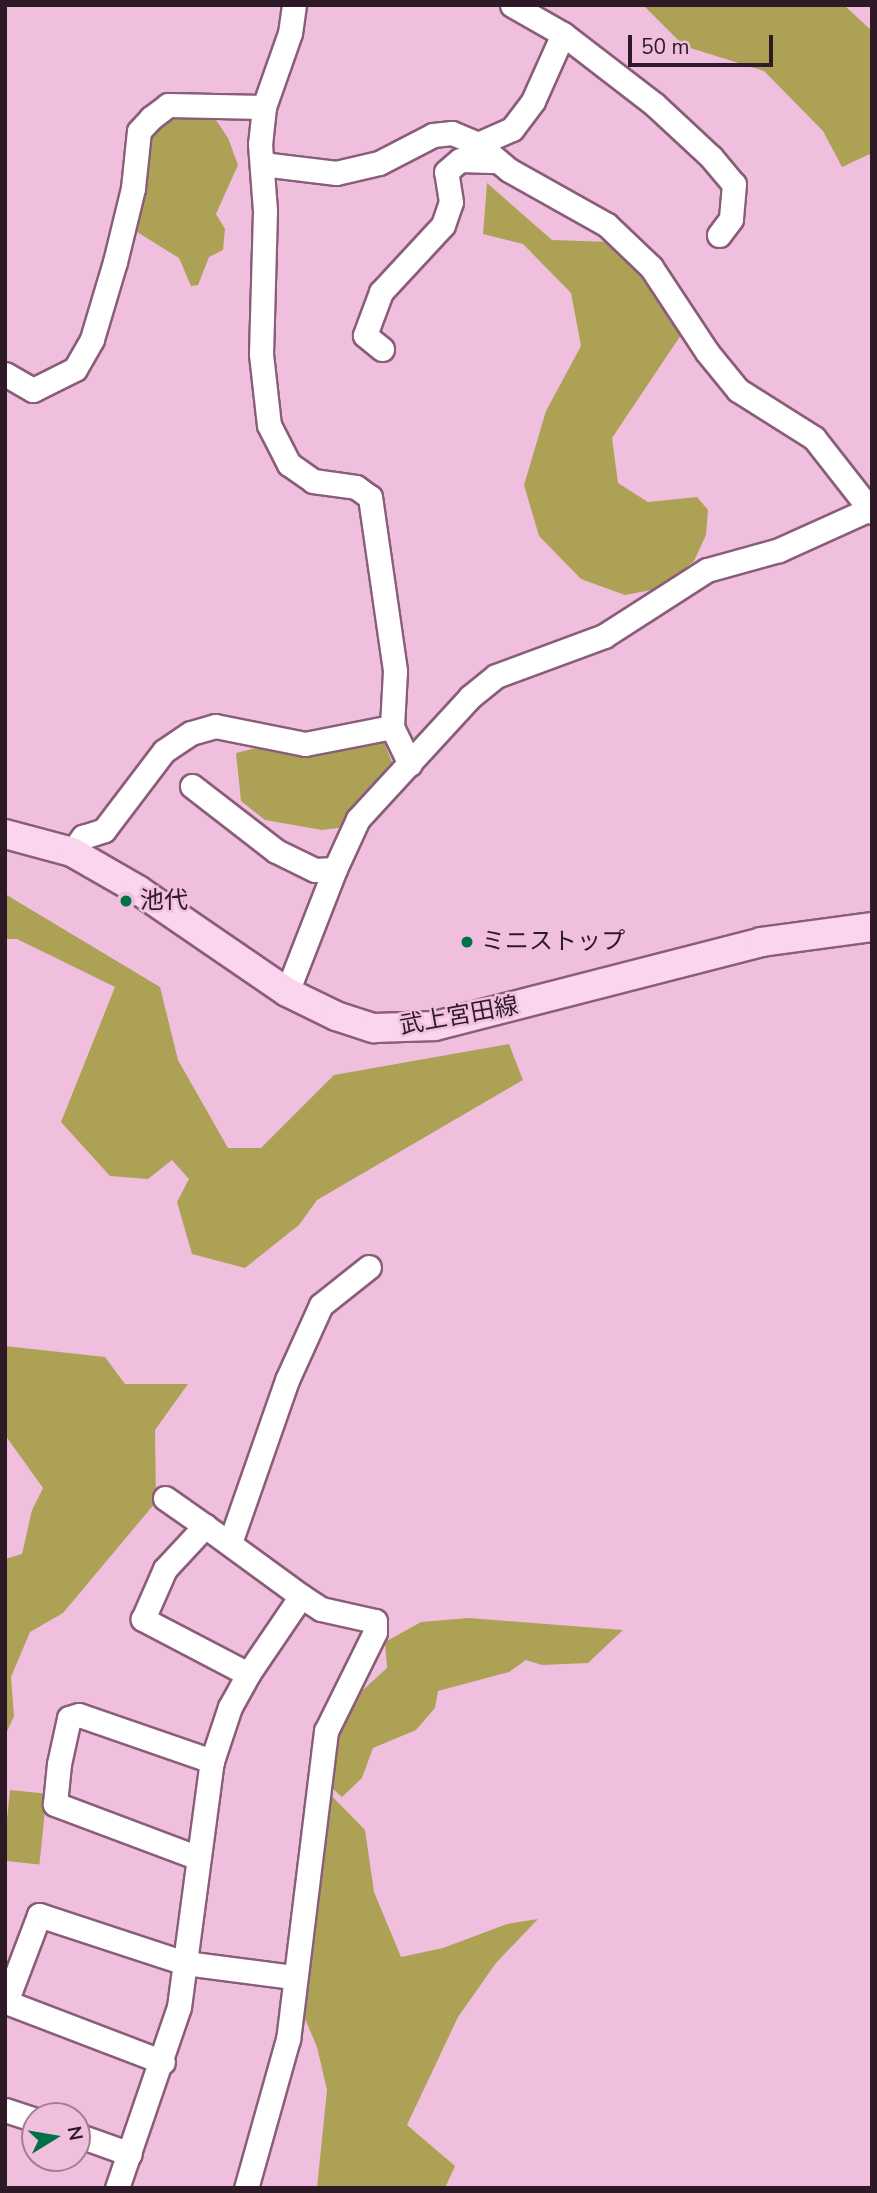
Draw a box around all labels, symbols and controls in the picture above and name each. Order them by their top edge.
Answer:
scale bar [632,21,777,65]
text: 50 m [641,33,690,61]
place label: 池代 [140,887,188,915]
marker: 池代 [118,893,134,909]
place label: ミニストップ [481,928,625,956]
marker: ミニストップ [459,934,475,950]
street label: 武上宮田線 [397,991,521,1041]
north arrow [21,2102,91,2172]
text: N [61,2124,89,2143]

